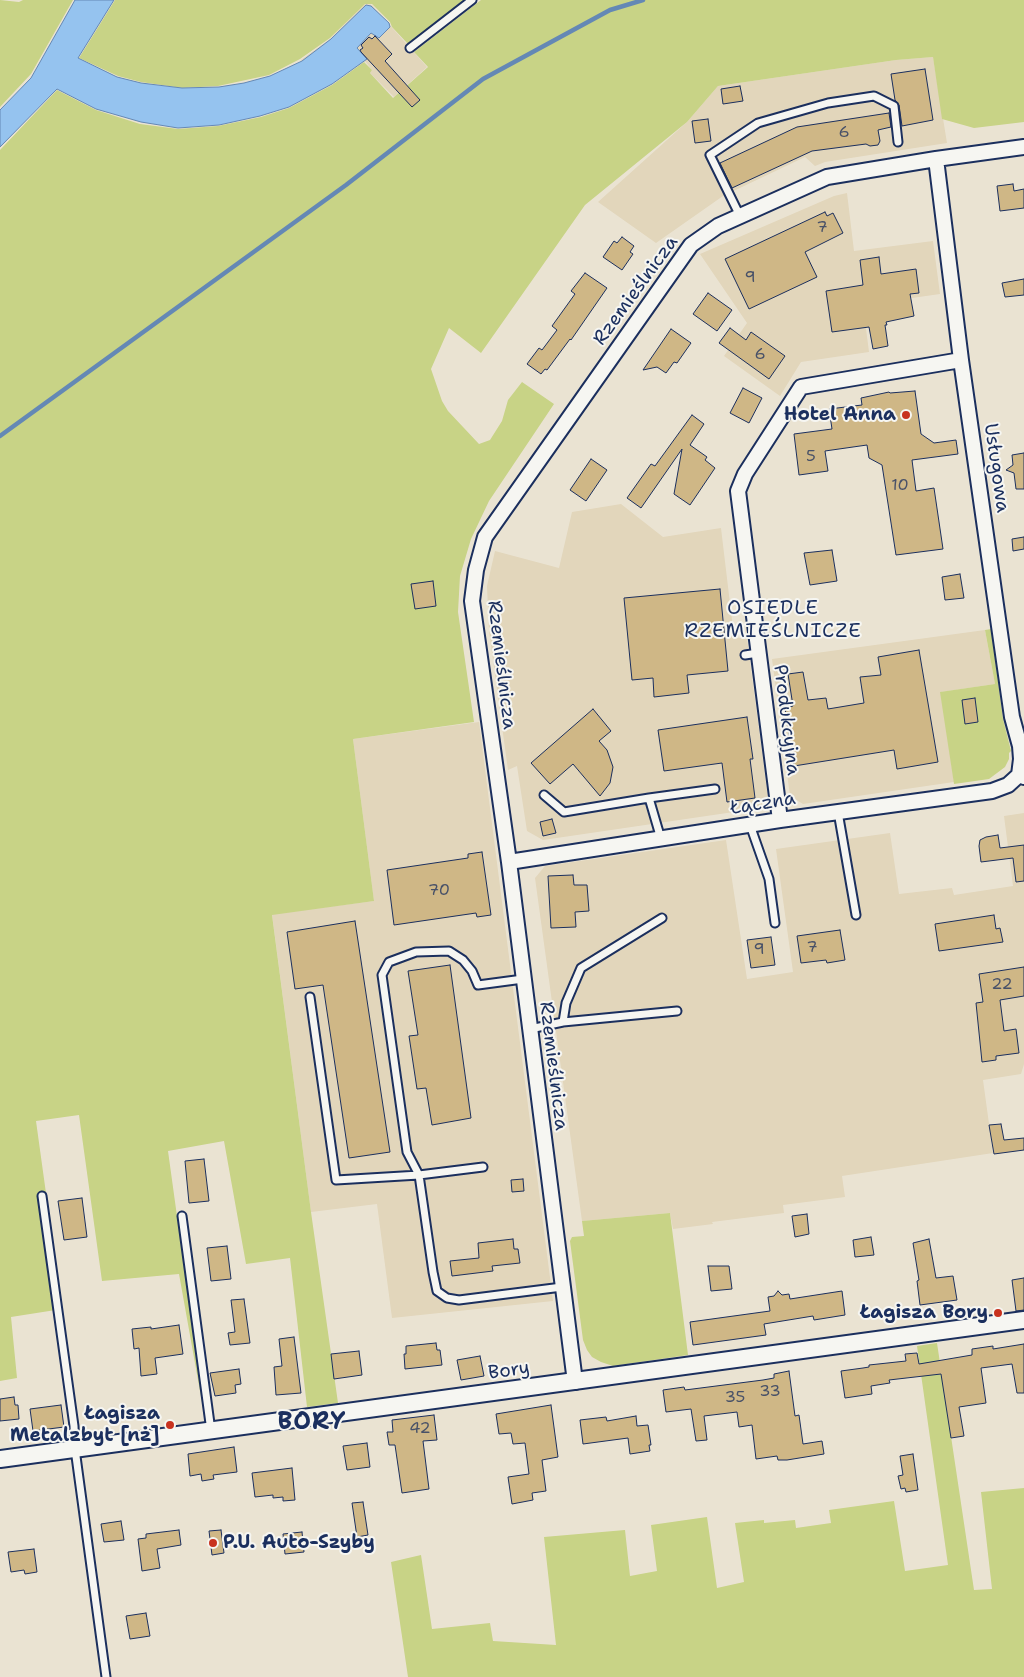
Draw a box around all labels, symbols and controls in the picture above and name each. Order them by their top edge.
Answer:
house number: 6 [838,123,850,143]
house number: 7 [816,218,828,238]
street label: Rzemieślnicza [589,232,683,350]
house number: 9 [744,268,756,288]
house number: 6 [754,345,766,365]
place label: Hotel Anna [784,404,896,426]
marker: Hotel Anna [900,409,912,421]
street label: Usługowa [978,422,1014,514]
house number: 5 [806,447,816,467]
house number: 10 [891,476,909,496]
district label: OSIEDLE RZEMIEŚLNICZE [683,597,863,644]
street label: Rzemieślnicza [482,599,520,731]
street label: Produkcyjna [768,663,804,777]
street label: Łączna [729,788,797,820]
house number: 70 [428,881,450,901]
house number: 7 [806,938,818,958]
house number: 9 [753,940,765,960]
house number: 22 [991,975,1013,995]
street label: Rzemieślnicza [534,1000,572,1132]
place label: Łagisza Bory [860,1302,988,1324]
marker: Łagisza Bory [992,1307,1004,1319]
street label: Bory [487,1357,531,1385]
house number: 33 [759,1382,781,1402]
house number: 35 [725,1388,745,1408]
place label: Łagisza Metalzbyt [nż] [10,1403,160,1447]
district label: BORY [277,1409,347,1437]
marker: Łagisza Metalzbyt [nż] [164,1419,176,1431]
house number: 42 [409,1419,431,1439]
place label: P.U. Auto-Szyby [223,1532,375,1554]
marker: P.U. Auto-Szyby [207,1537,219,1549]

